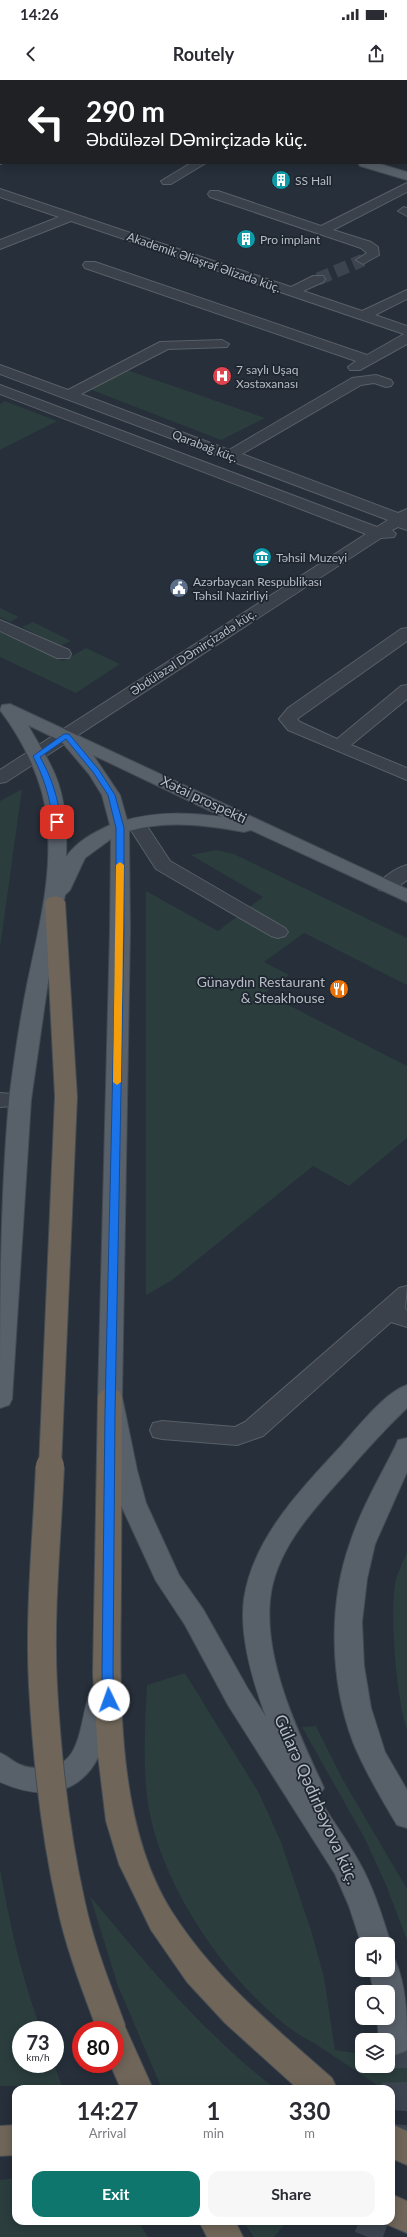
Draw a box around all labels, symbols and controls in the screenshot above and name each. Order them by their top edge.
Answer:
text: 14:26 [20,5,59,23]
icon: back [20,43,42,65]
text: Routely [173,43,234,65]
icon: share [365,43,387,65]
text: 290 m [86,94,165,128]
icon: left [20,96,72,148]
text: Əbdüləzəl DƏmirçizadə küç. [86,128,307,150]
building icon: SS Hall [270,169,292,191]
place label: SS Hall [295,173,332,188]
building icon: Pro implant [235,228,257,250]
street label: Akademik Əliəşrəf Əlizadə küç. [125,229,283,295]
place label: Pro implant [260,232,321,247]
place label: 7 saylı Uşaq Xəstəxanası [236,362,298,391]
hospital icon: 7 saylı Uşaq Xəstəxanası [211,365,233,387]
street label: Qarabağ küç. [170,427,240,465]
museum icon: Təhsil Muzeyi [251,546,273,568]
place label: Təhsil Muzeyi [276,550,347,565]
place label: Azərbaycan Respublikası Təhsil Nazirliyi [193,574,322,603]
public building icon: Azərbaycan Respublikası Təhsil Nazirliyi [168,577,190,599]
street label: Əbdüləzəl DƏmirçizadə küç. [127,605,259,698]
street label: Xətai prospekti [158,772,250,826]
pin [40,805,74,839]
icon: arrive [46,811,68,833]
place label: Günaydın Restaurant & Steakhouse [197,973,325,1006]
restaurant icon: Günaydın Restaurant & Steakhouse [328,978,350,1000]
position arrow [88,1679,130,1721]
street label: Gülarə Qədirbəyova küç. [270,1711,364,1887]
map controls [355,1937,395,2073]
button: sound [355,1937,395,1977]
button: search [355,1985,395,2025]
speed limit sign: 80 [72,2021,124,2073]
text: 73 [26,2030,50,2054]
button: layers [355,2033,395,2073]
text: km/h [26,2051,50,2063]
text: 14:27 [77,2096,138,2125]
text: 1 [207,2096,221,2125]
text: 330 [289,2096,330,2125]
text: Arrival [89,2125,126,2141]
text: min [203,2125,224,2141]
text: m [304,2125,315,2141]
button: Exit [32,2171,200,2217]
button: Share [208,2171,375,2217]

